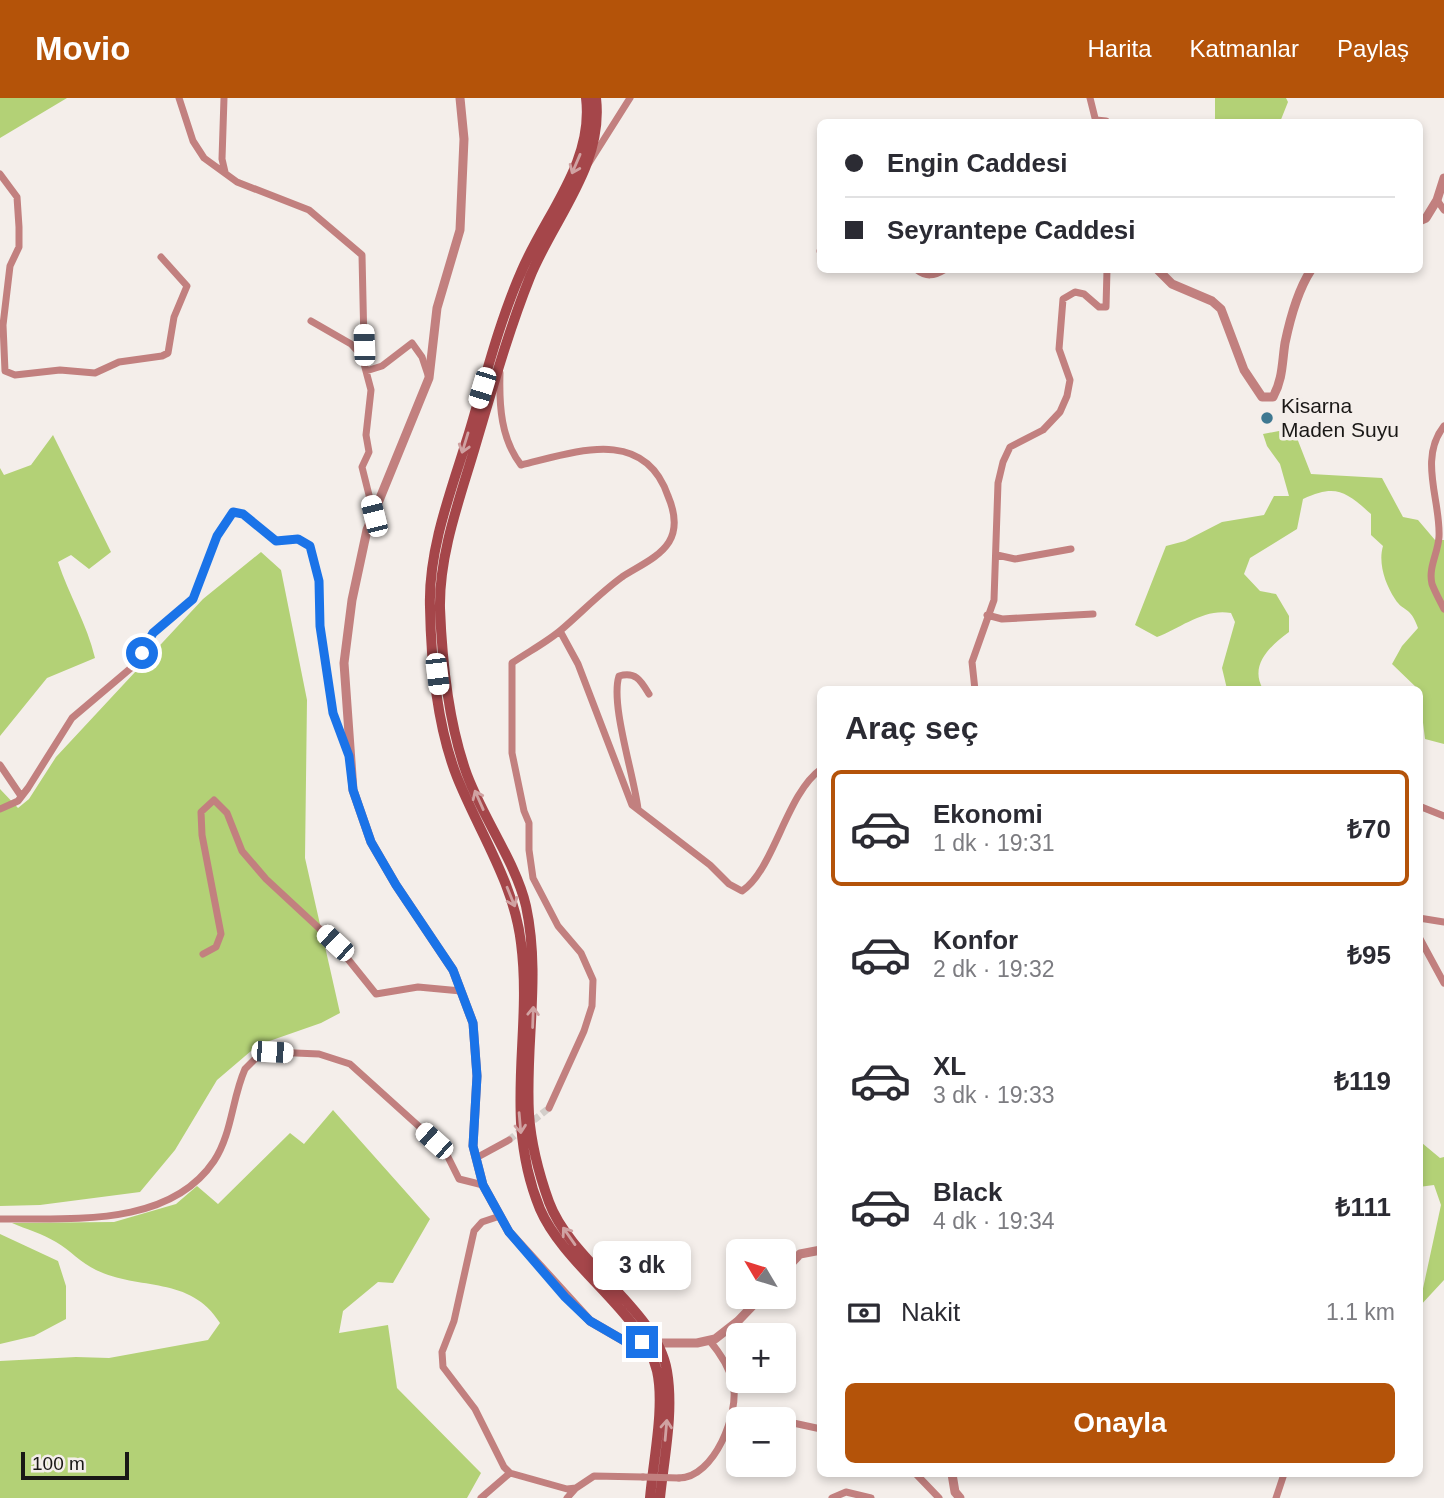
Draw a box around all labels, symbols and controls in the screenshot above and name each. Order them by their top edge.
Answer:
text: Movio [35,30,130,67]
text: Harita [1088,35,1152,62]
text: Katmanlar [1190,35,1299,62]
text: Paylaş [1337,35,1409,62]
text: Engin Caddesi [887,148,1068,178]
one-way arrow [568,153,581,175]
text: Seyrantepe Caddesi [887,215,1136,245]
car [353,324,376,366]
car [466,365,499,411]
place label: Kisarna Maden Suyu [1281,394,1399,441]
marker: Kisarna Maden Suyu [1259,410,1275,426]
one-way arrow [458,432,471,454]
car [359,493,390,539]
route start [126,637,158,669]
car [425,652,450,696]
text: Araç seç [845,710,978,746]
one-way arrow [472,790,485,811]
icon: car [849,797,912,860]
text: Ekonomi [933,799,1043,829]
text: ₺70 [1347,814,1391,844]
text: 1 dk · 19:31 [933,830,1054,856]
one-way arrow [506,886,519,908]
car [313,921,358,965]
icon: car [849,923,912,986]
text: Konfor [933,925,1018,955]
text: ₺95 [1347,940,1391,970]
text: 2 dk · 19:32 [933,956,1054,982]
one-way arrow [526,1006,539,1029]
car [251,1040,294,1064]
icon: car [849,1049,912,1112]
text: XL [933,1051,966,1081]
text: ₺119 [1334,1066,1391,1096]
text: 3 dk · 19:33 [933,1082,1054,1108]
one-way arrow [513,1111,526,1134]
car [412,1119,457,1163]
icon: car [849,1175,912,1238]
text: Black [933,1177,1002,1207]
text: ₺111 [1336,1192,1391,1222]
text: 4 dk · 19:34 [933,1208,1054,1234]
one-way arrow [562,1227,576,1246]
north arrow [726,1239,796,1309]
map controls [726,1239,796,1477]
callout: 3 dk [593,1240,691,1290]
text: 3 dk [619,1252,665,1278]
icon: cash [845,1294,883,1332]
text: Nakit [901,1297,960,1327]
text: 1.1 km [1326,1299,1395,1325]
button: + [726,1323,796,1393]
route end [626,1326,658,1358]
button: Onayla [845,1383,1395,1463]
button: − [726,1407,796,1477]
one-way arrow [660,1419,673,1442]
scale bar [21,1449,130,1481]
text: 100 m [32,1453,85,1474]

